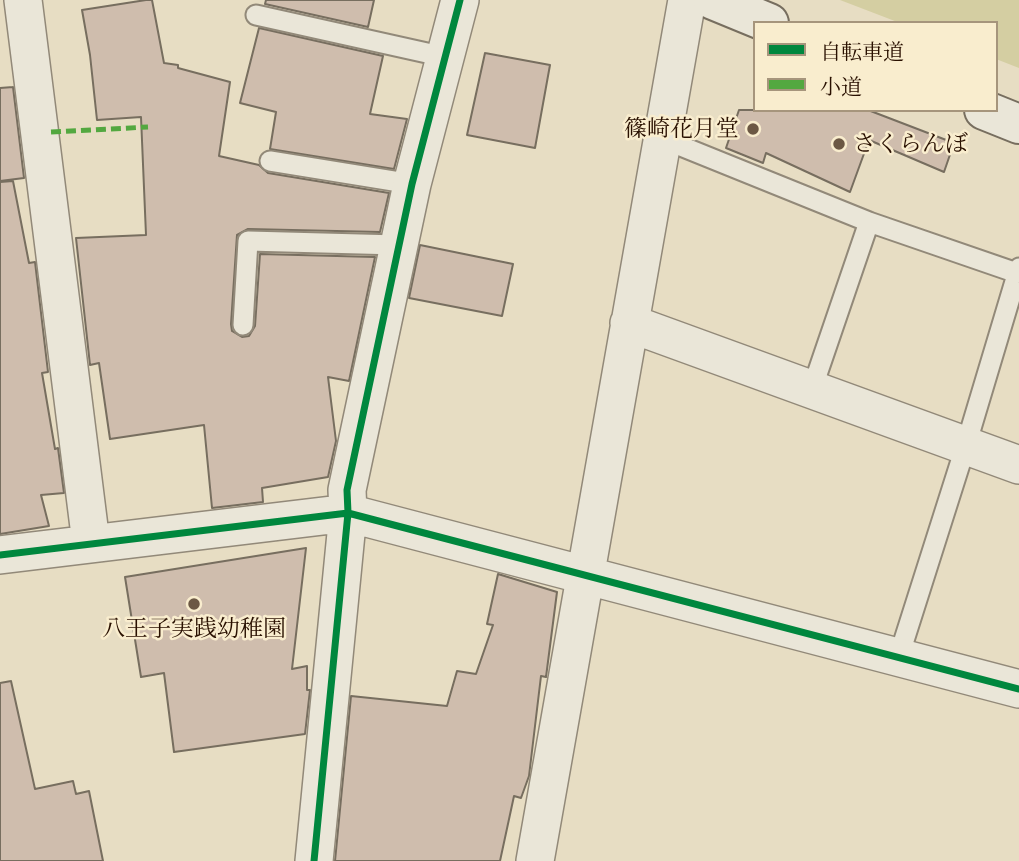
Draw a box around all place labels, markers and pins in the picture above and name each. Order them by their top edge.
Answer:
place label: 篠崎花月堂 [624,115,739,143]
marker: 篠崎花月堂 [745,121,761,137]
place label: さくらんぼ [853,130,968,158]
marker: さくらんぼ [831,136,847,152]
marker: 八王子実践幼稚園 [186,596,202,612]
place label: 八王子実践幼稚園 [102,615,286,643]

